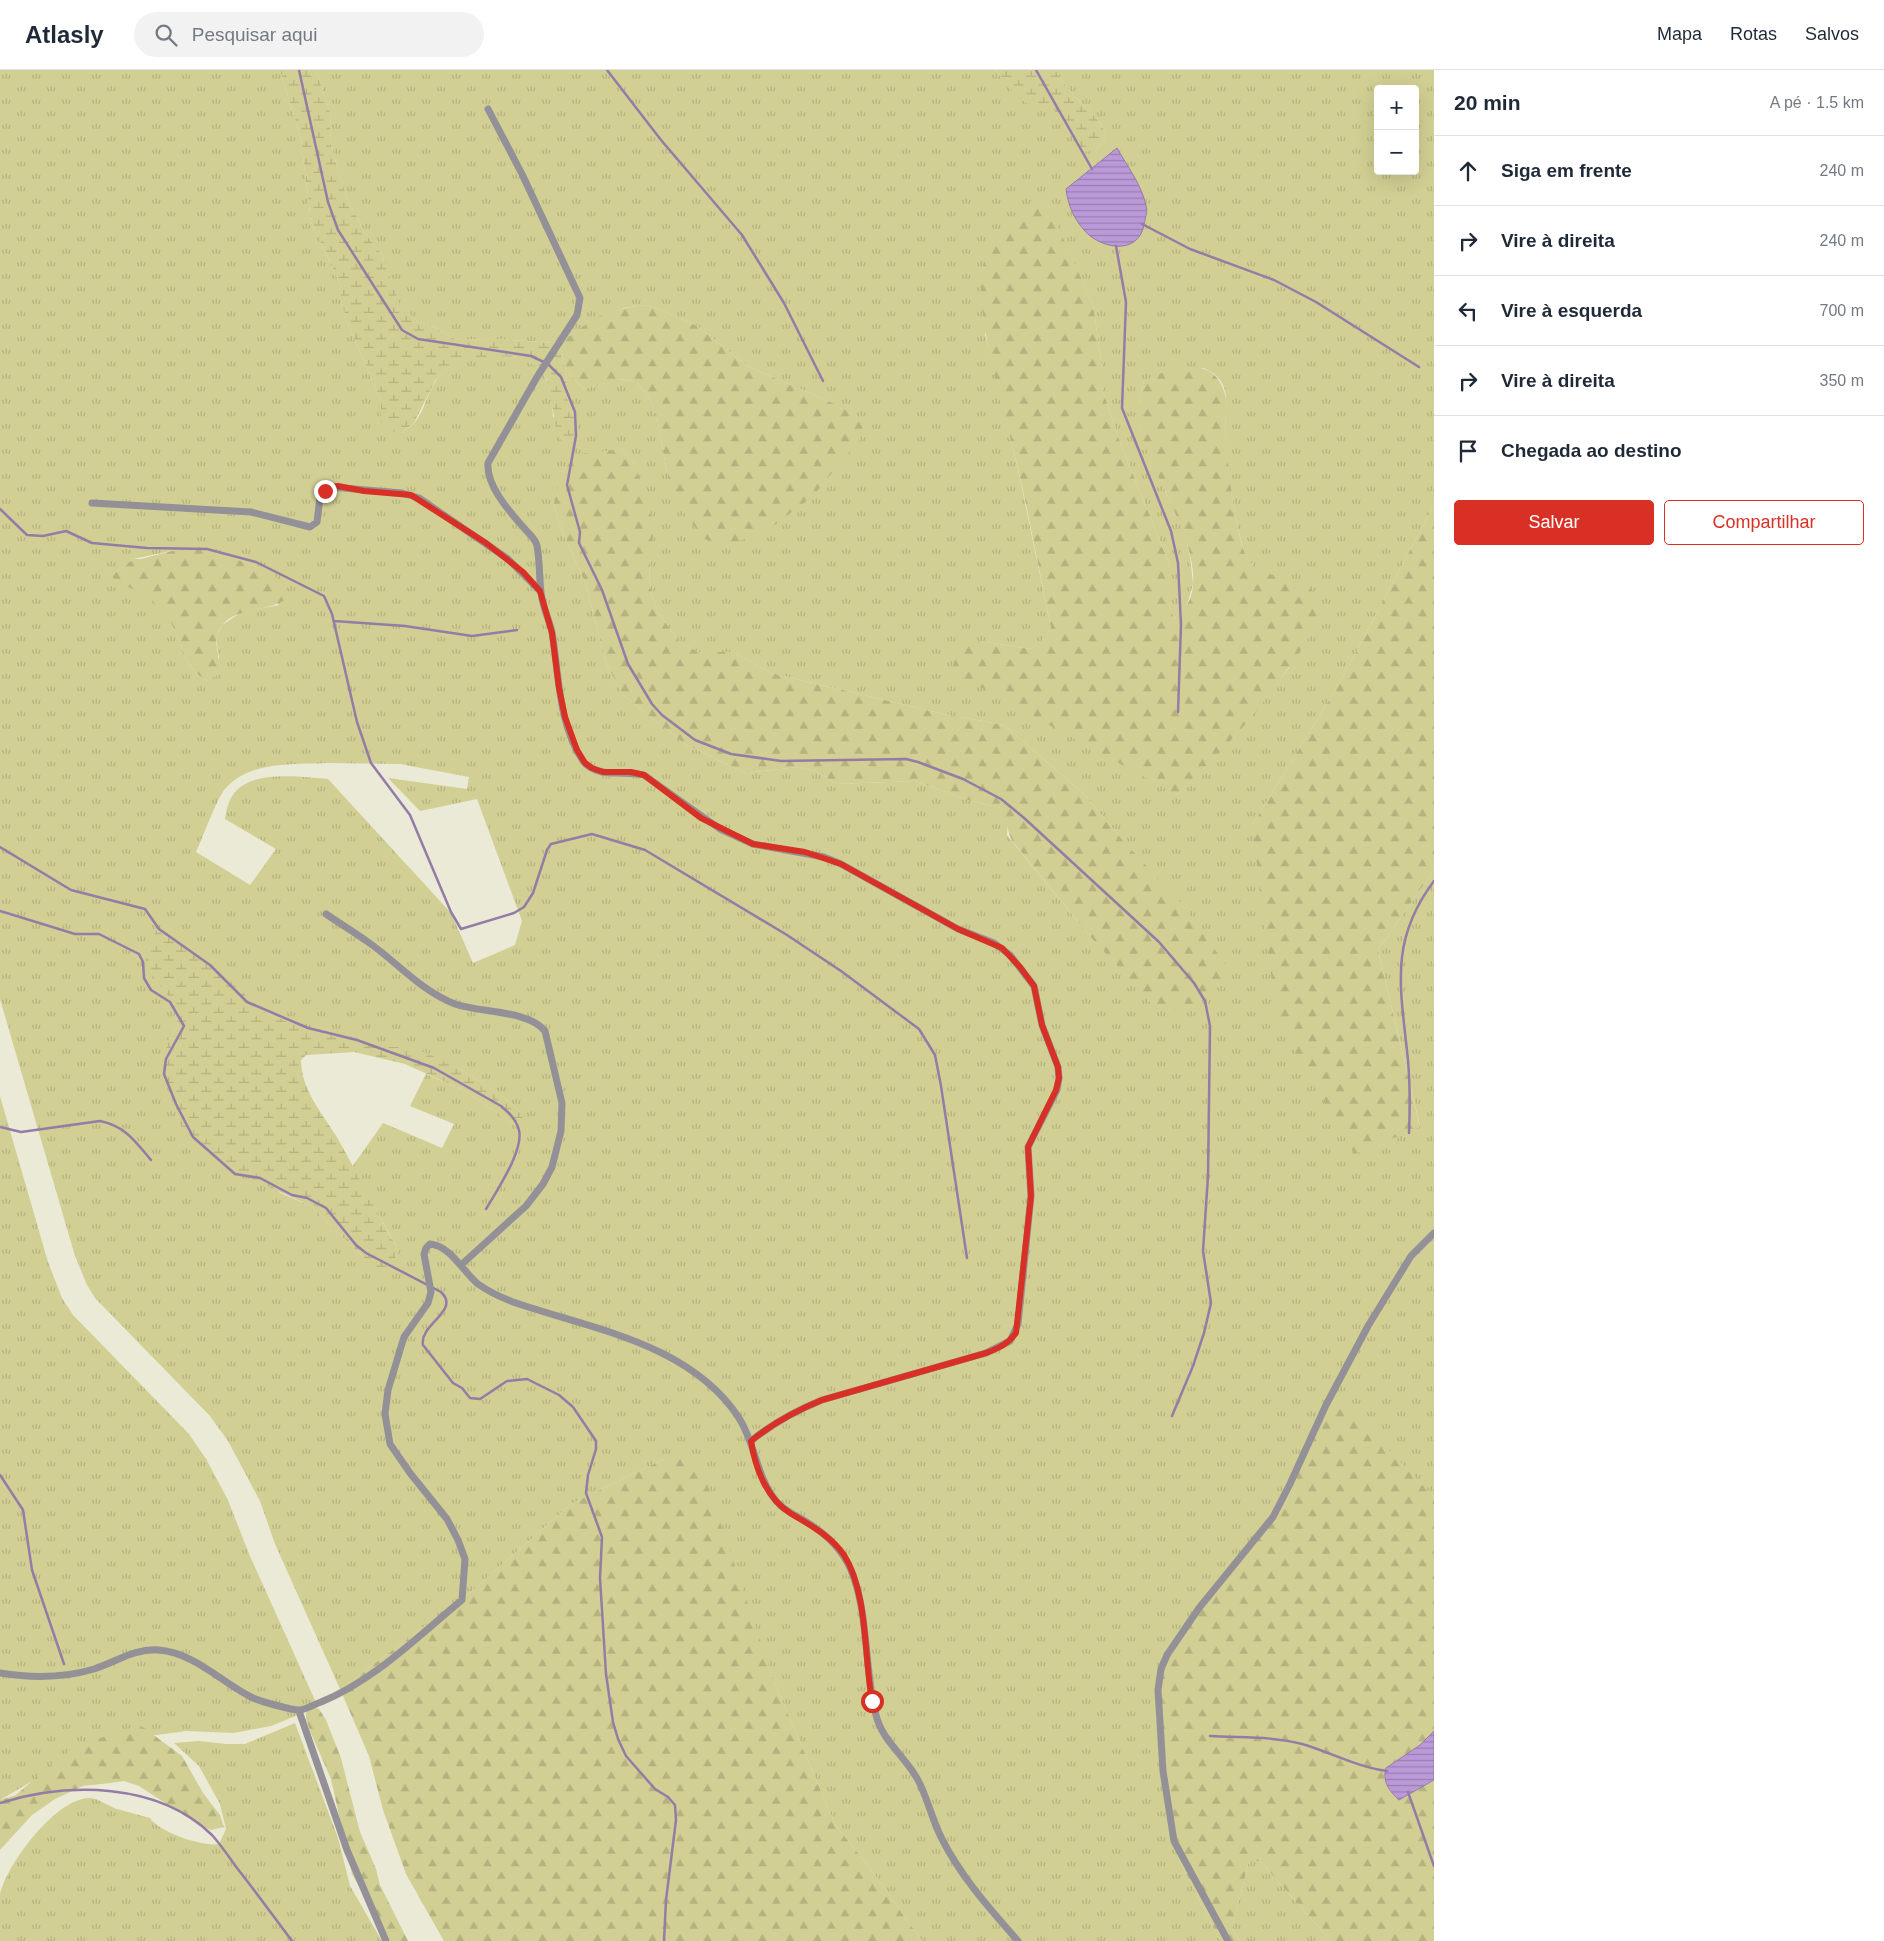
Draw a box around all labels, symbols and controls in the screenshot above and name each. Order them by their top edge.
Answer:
search box [134,12,484,57]
text: Atlasly [25,21,104,48]
icon: search [152,21,180,49]
text: Pesquisar aqui [192,24,317,45]
text: Mapa [1657,24,1702,44]
text: Rotas [1730,24,1777,44]
text: Salvos [1805,24,1859,44]
map controls [1374,85,1419,175]
button: + [1374,85,1419,130]
text: 20 min [1454,91,1521,114]
text: A pé · 1.5 km [1770,94,1864,111]
button: − [1374,130,1419,175]
icon: ahead [1454,157,1482,185]
text: Siga em frente [1501,160,1632,181]
text: 240 m [1820,162,1864,179]
icon: right [1454,227,1482,255]
text: Vire à direita [1501,230,1615,251]
text: 240 m [1820,232,1864,249]
icon: left [1454,297,1482,325]
text: Vire à esquerda [1501,300,1642,321]
text: 700 m [1820,302,1864,319]
icon: right [1454,367,1482,395]
text: Vire à direita [1501,370,1615,391]
text: 350 m [1820,372,1864,389]
icon: arrive [1454,437,1482,465]
text: Chegada ao destino [1501,440,1682,461]
route end [314,480,337,503]
button: Salvar [1454,500,1654,545]
button: Compartilhar [1664,500,1864,545]
route start [861,1690,884,1713]

